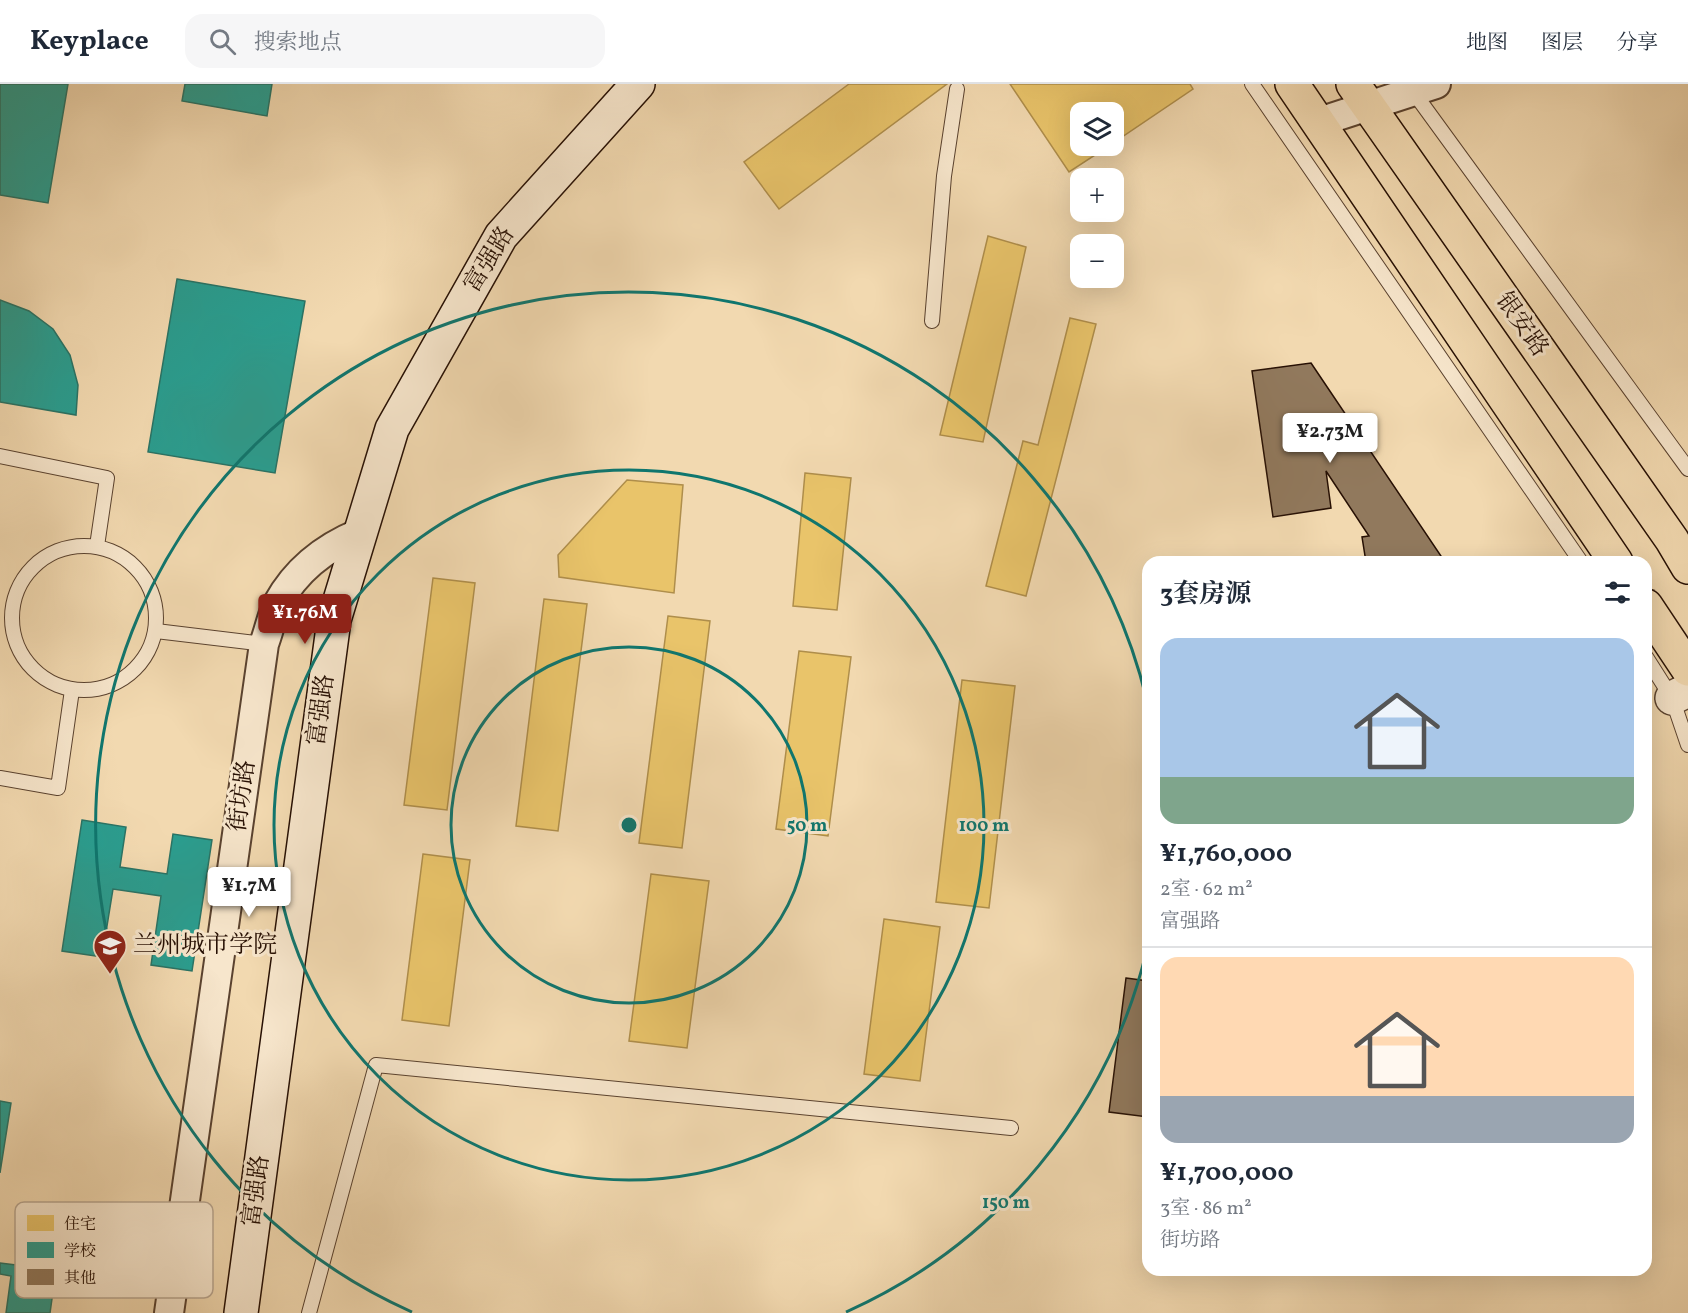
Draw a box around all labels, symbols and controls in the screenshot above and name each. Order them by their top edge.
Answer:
search box [185,14,605,68]
text: Keyplace [30,22,149,61]
icon: search [206,25,239,58]
text: 搜索地点 [254,28,342,59]
text: 地图 [1466,29,1508,58]
text: 图层 [1541,29,1583,58]
text: 分享 [1616,29,1658,58]
map controls [1070,102,1124,288]
button: layers [1070,102,1124,156]
button: + [1070,168,1124,222]
street label: 富强路 [457,220,523,300]
button: − [1070,234,1124,288]
street label: 银安路 [1486,286,1556,364]
pin: ¥2.73M [1281,413,1379,464]
text: ¥2.73M [1297,418,1363,446]
icon: filters [1601,576,1634,609]
text: 3套房源 [1160,577,1251,613]
pin: ¥1.76M [256,594,354,645]
text: ¥1.76M [272,599,338,627]
street label: 富强路 [300,672,344,748]
icon: home [1343,677,1451,785]
street label: 街坊路 [221,758,265,834]
text: 50 m [787,814,827,839]
text: 100 m [959,814,1009,839]
centre of rings [619,815,639,835]
text: ¥1,760,000 [1160,836,1292,872]
pin: ¥1.7M [207,867,291,918]
text: ¥1.7M [222,872,276,900]
text: 2室 · 62 m² [1160,876,1253,904]
text: 富强路 [1160,908,1220,936]
school or university icon: 兰州城市学院 [92,928,128,975]
place label: 兰州城市学院 [133,929,277,963]
icon: home [1343,996,1451,1104]
street label: 富强路 [235,1153,279,1229]
text: ¥1,700,000 [1160,1155,1293,1191]
text: 150 m [982,1191,1030,1216]
text: 3室 · 86 m² [1160,1195,1252,1223]
legend [15,1202,213,1298]
text: 住宅 [64,1214,96,1236]
text: 街坊路 [1160,1227,1220,1255]
text: 学校 [64,1241,96,1263]
text: 其他 [64,1268,96,1290]

